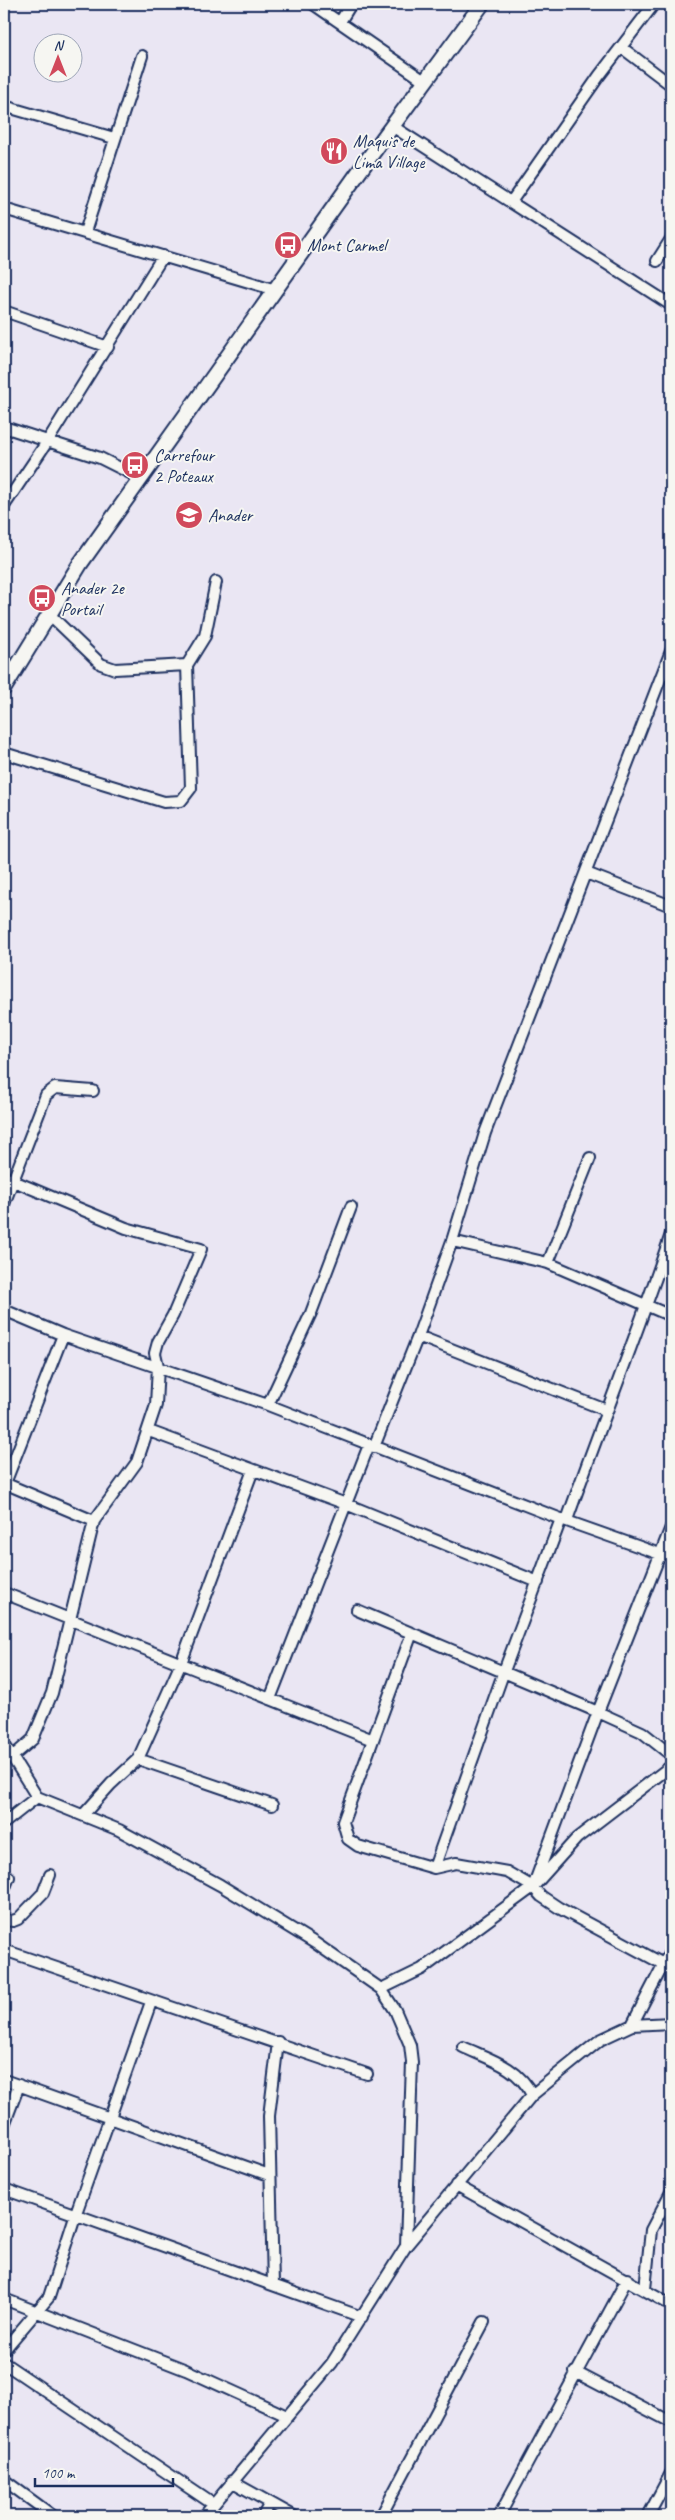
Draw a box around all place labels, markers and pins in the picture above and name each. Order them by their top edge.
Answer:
place label: Maquis de Lima Village [353,130,425,173]
restaurant icon: Maquis de Lima Village [319,136,349,166]
bus stop icon: Mont Carmel [273,230,303,260]
place label: Mont Carmel [307,234,389,256]
place label: Carrefour 2 Poteaux [154,444,216,487]
bus stop icon: Carrefour 2 Poteaux [120,450,150,480]
school or university icon: Anader [174,500,204,530]
place label: Anader [208,504,254,526]
place label: Anader 2e Portail [61,577,125,620]
bus stop icon: Anader 2e Portail [27,583,57,613]

